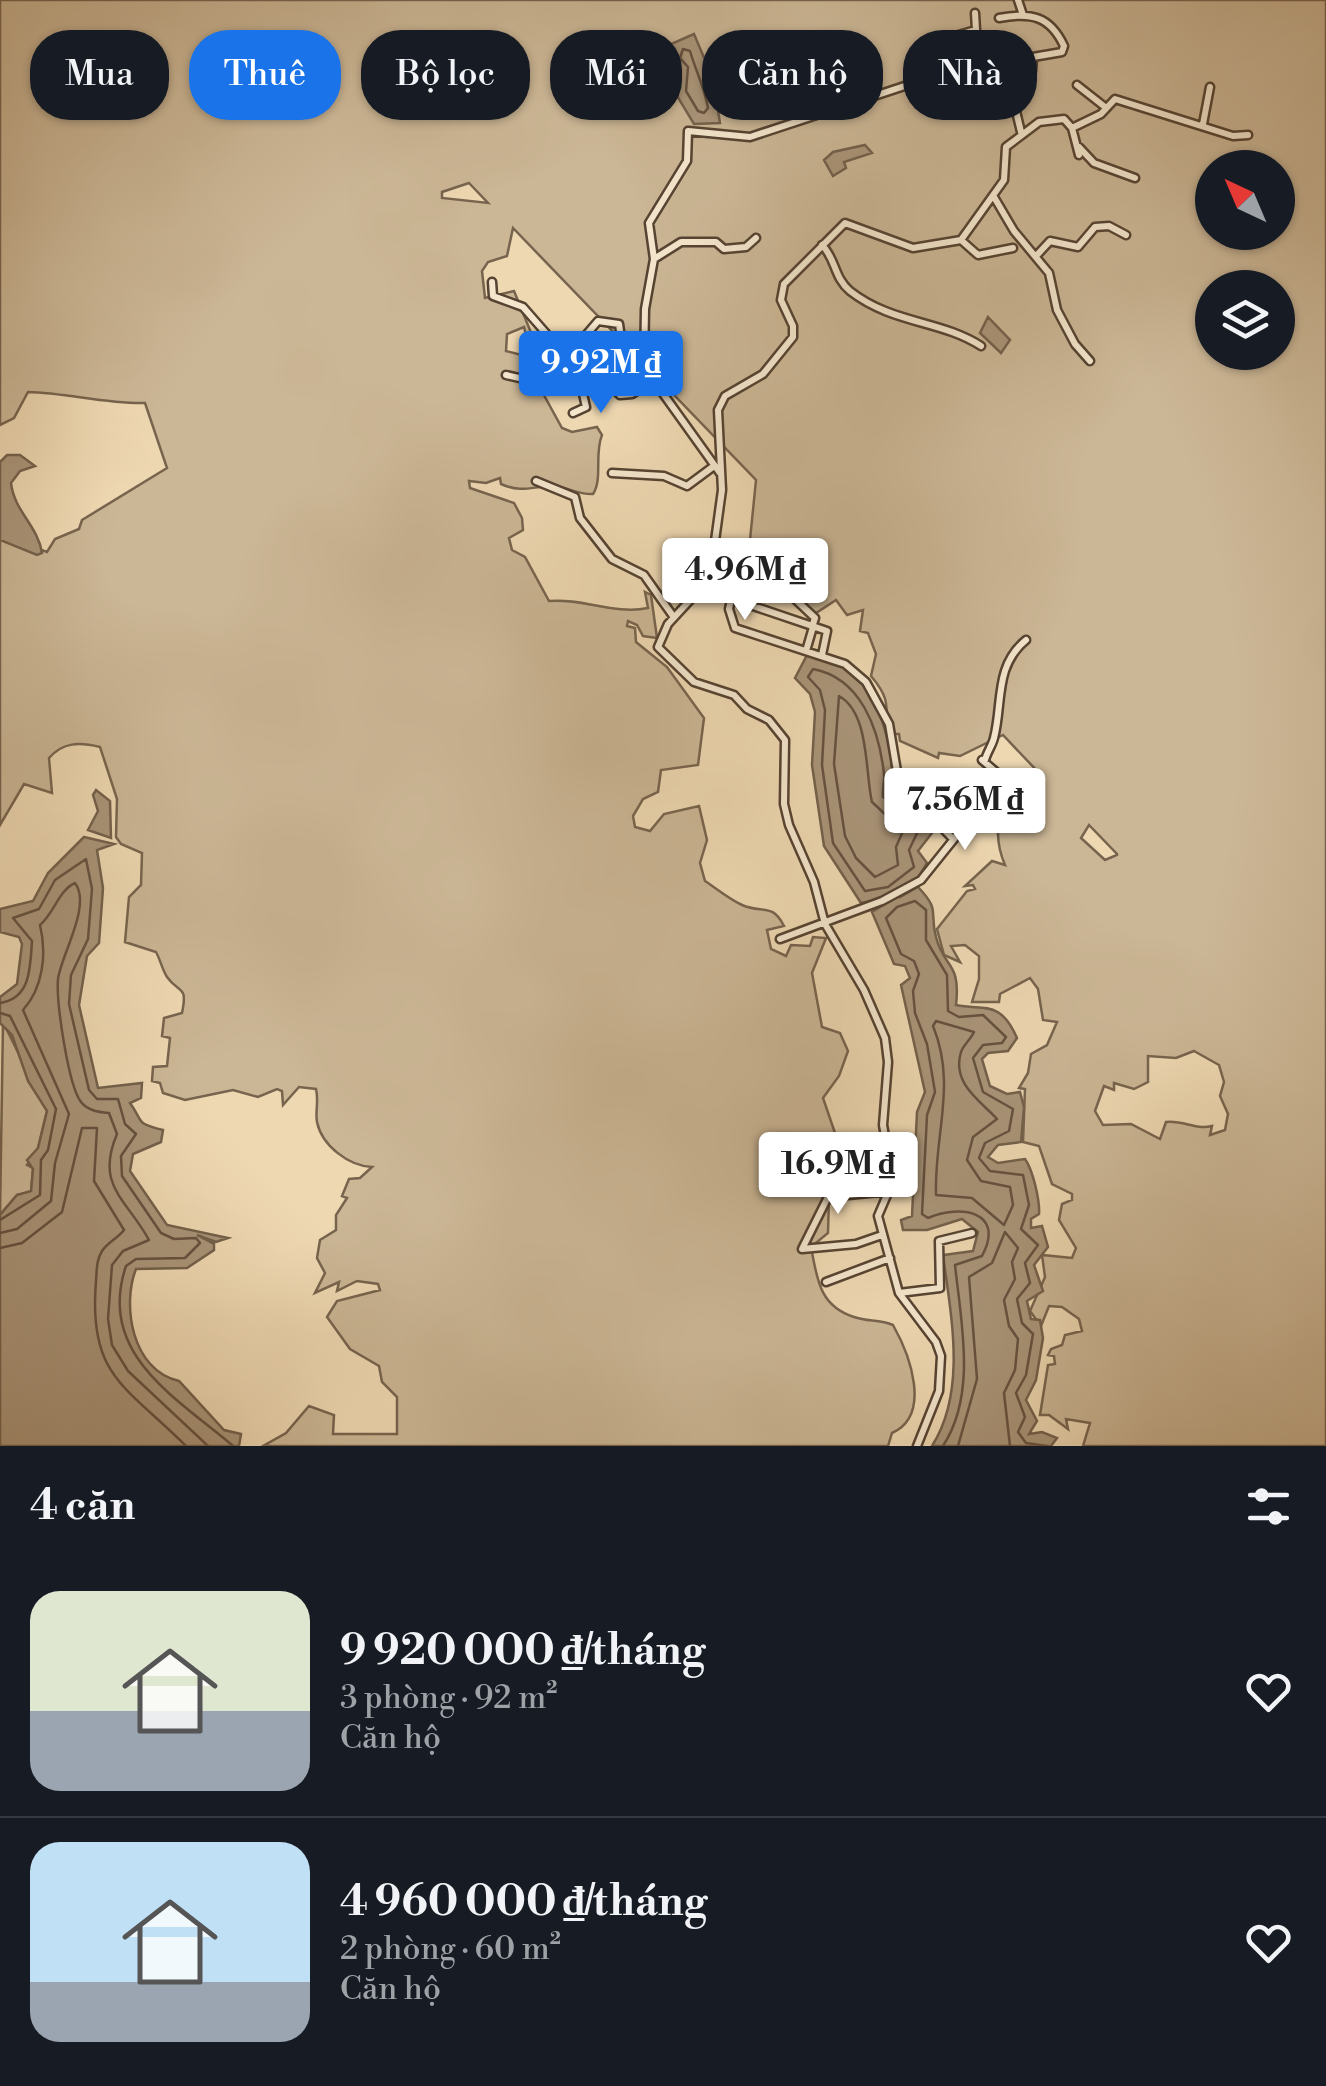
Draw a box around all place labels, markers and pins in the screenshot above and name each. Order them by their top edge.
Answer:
pin: 9.92M ₫ [509,331,693,416]
pin: 4.96M ₫ [653,538,837,623]
pin: 7.56M ₫ [873,768,1057,853]
pin: 16.9M ₫ [746,1132,930,1217]

